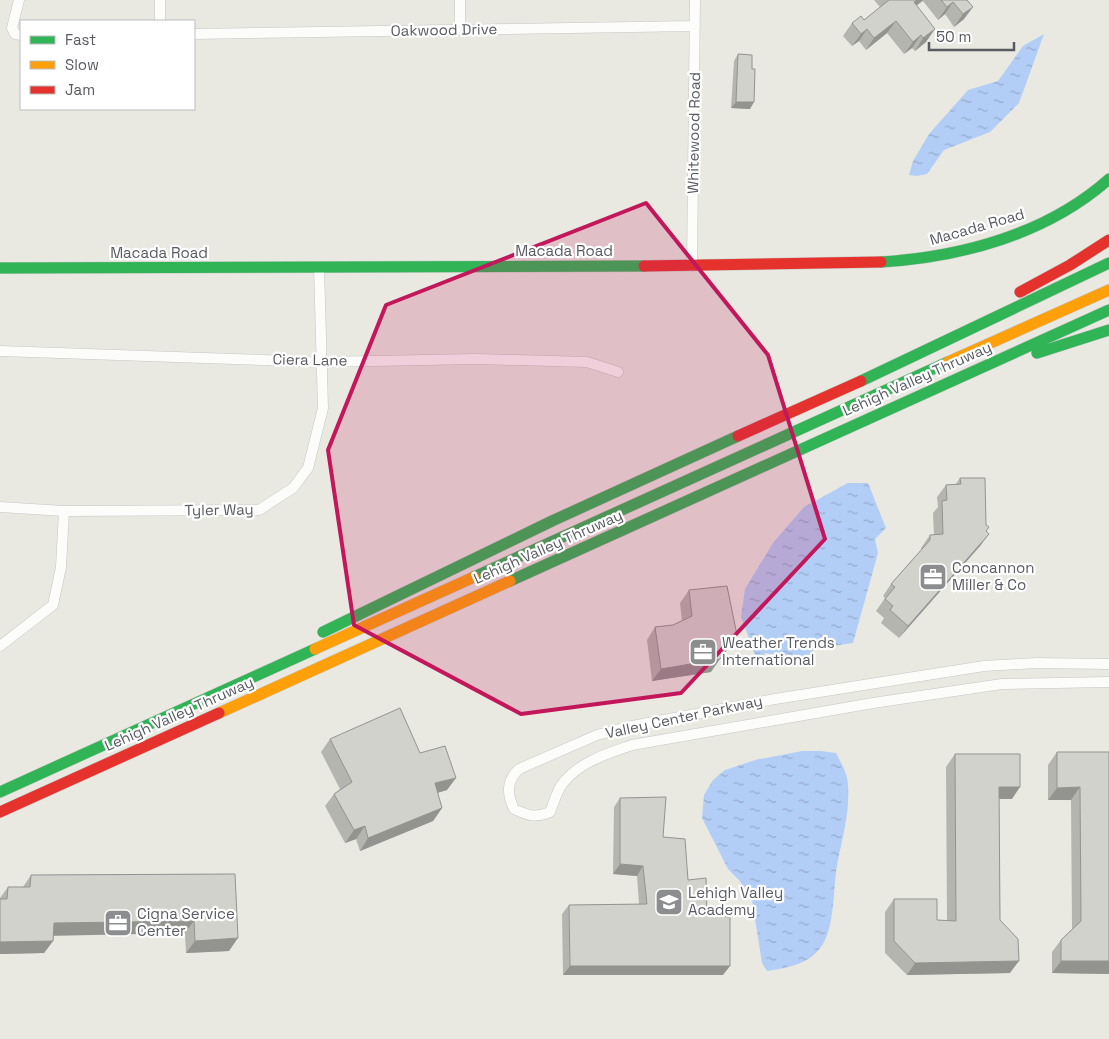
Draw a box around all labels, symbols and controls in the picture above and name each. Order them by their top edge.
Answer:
street label: Oakwood Drive [391,19,498,40]
legend [20,20,195,110]
scale bar [929,20,1014,52]
text: 50 m [936,27,971,46]
text: Fast [65,30,96,49]
text: Slow [65,55,99,74]
street label: Whitewood Road [683,72,704,194]
text: Jam [65,80,95,99]
street label: Macada Road [927,204,1026,249]
street label: Macada Road [515,241,613,260]
street label: Macada Road [110,243,208,262]
street label: Lehigh Valley Thruway [839,337,994,420]
street label: Ciera Lane [272,349,348,370]
street label: Tyler Way [184,499,254,520]
street label: Lehigh Valley Thruway [470,505,625,588]
place label: Concannon Miller & Co [952,558,1035,594]
office icon: Concannon Miller & Co [918,562,948,592]
place label: Weather Trends International [722,633,835,669]
office icon: Weather Trends International [688,637,718,667]
street label: Lehigh Valley Thruway [101,672,256,755]
street label: Valley Center Parkway [604,691,764,742]
place label: Lehigh Valley Academy [688,883,783,919]
school or university icon: Lehigh Valley Academy [654,887,684,917]
place label: Cigna Service Center [137,904,235,940]
office icon: Cigna Service Center [103,908,133,938]

